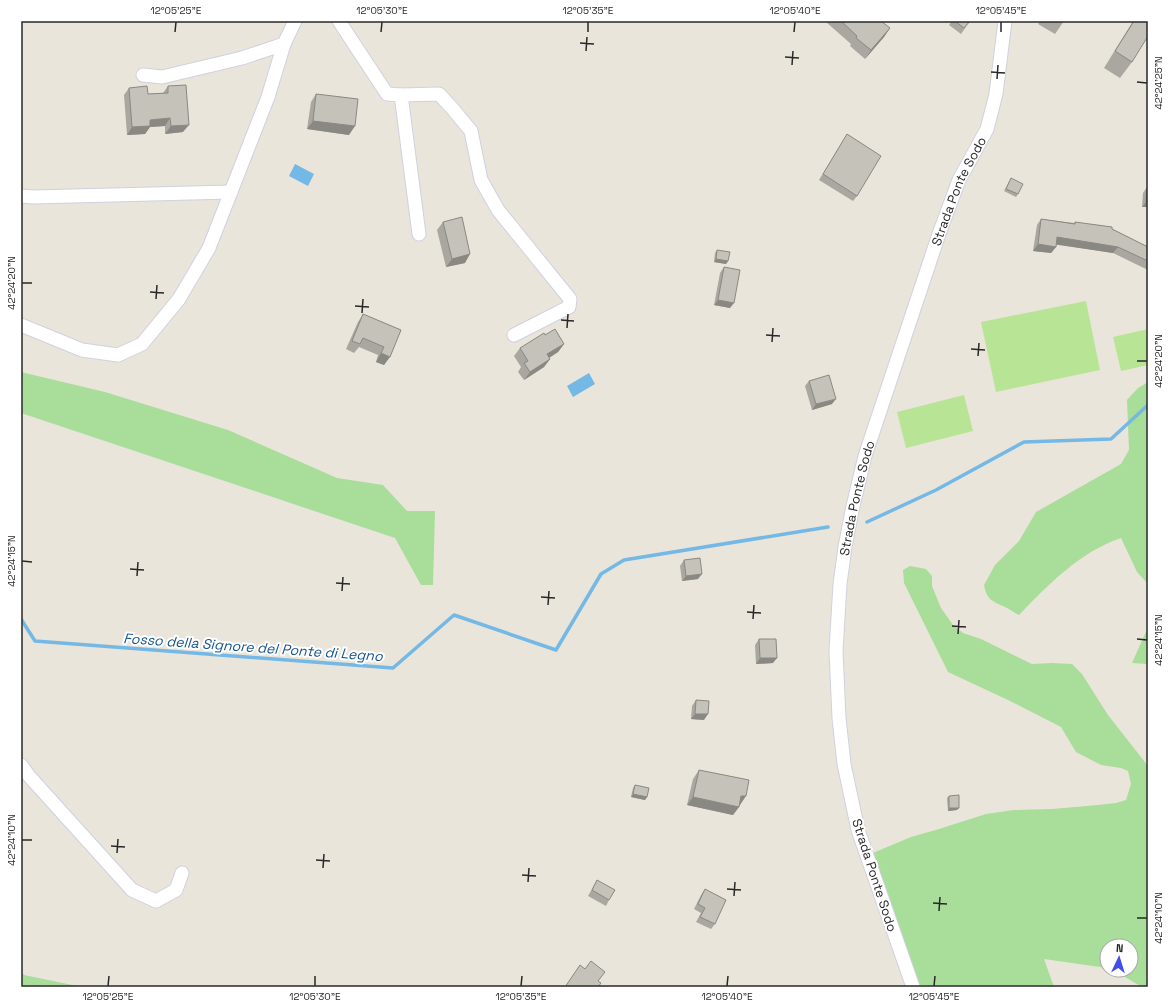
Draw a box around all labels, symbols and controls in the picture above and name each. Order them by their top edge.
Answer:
text: 12°05'25"E [151,4,202,17]
text: 12°05'30"E [356,4,408,17]
text: 12°05'35"E [563,4,614,17]
text: 12°05'40"E [769,4,821,17]
text: 12°05'45"E [976,4,1027,17]
text: 42°24'25"N [1152,56,1165,110]
street label: Strada Ponte Sodo [928,134,990,248]
text: 42°24'20"N [5,256,18,310]
text: 42°24'20"N [1152,334,1165,388]
street label: Strada Ponte Sodo [836,438,879,557]
text: 42°24'15"N [5,535,18,587]
text: 42°24'15"N [1152,614,1165,666]
water label: Fosso della Signore del Ponte di Legno [123,629,384,665]
text: 42°24'10"N [5,814,18,866]
street label: Strada Ponte Sodo [848,817,901,934]
text: 42°24'10"N [1152,892,1165,944]
north arrow [1099,938,1139,978]
text: N [1116,941,1124,955]
text: 12°05'25"E [83,990,134,1003]
text: 12°05'30"E [289,990,341,1003]
text: 12°05'35"E [496,990,547,1003]
text: 12°05'40"E [701,990,753,1003]
text: 12°05'45"E [909,990,960,1003]

